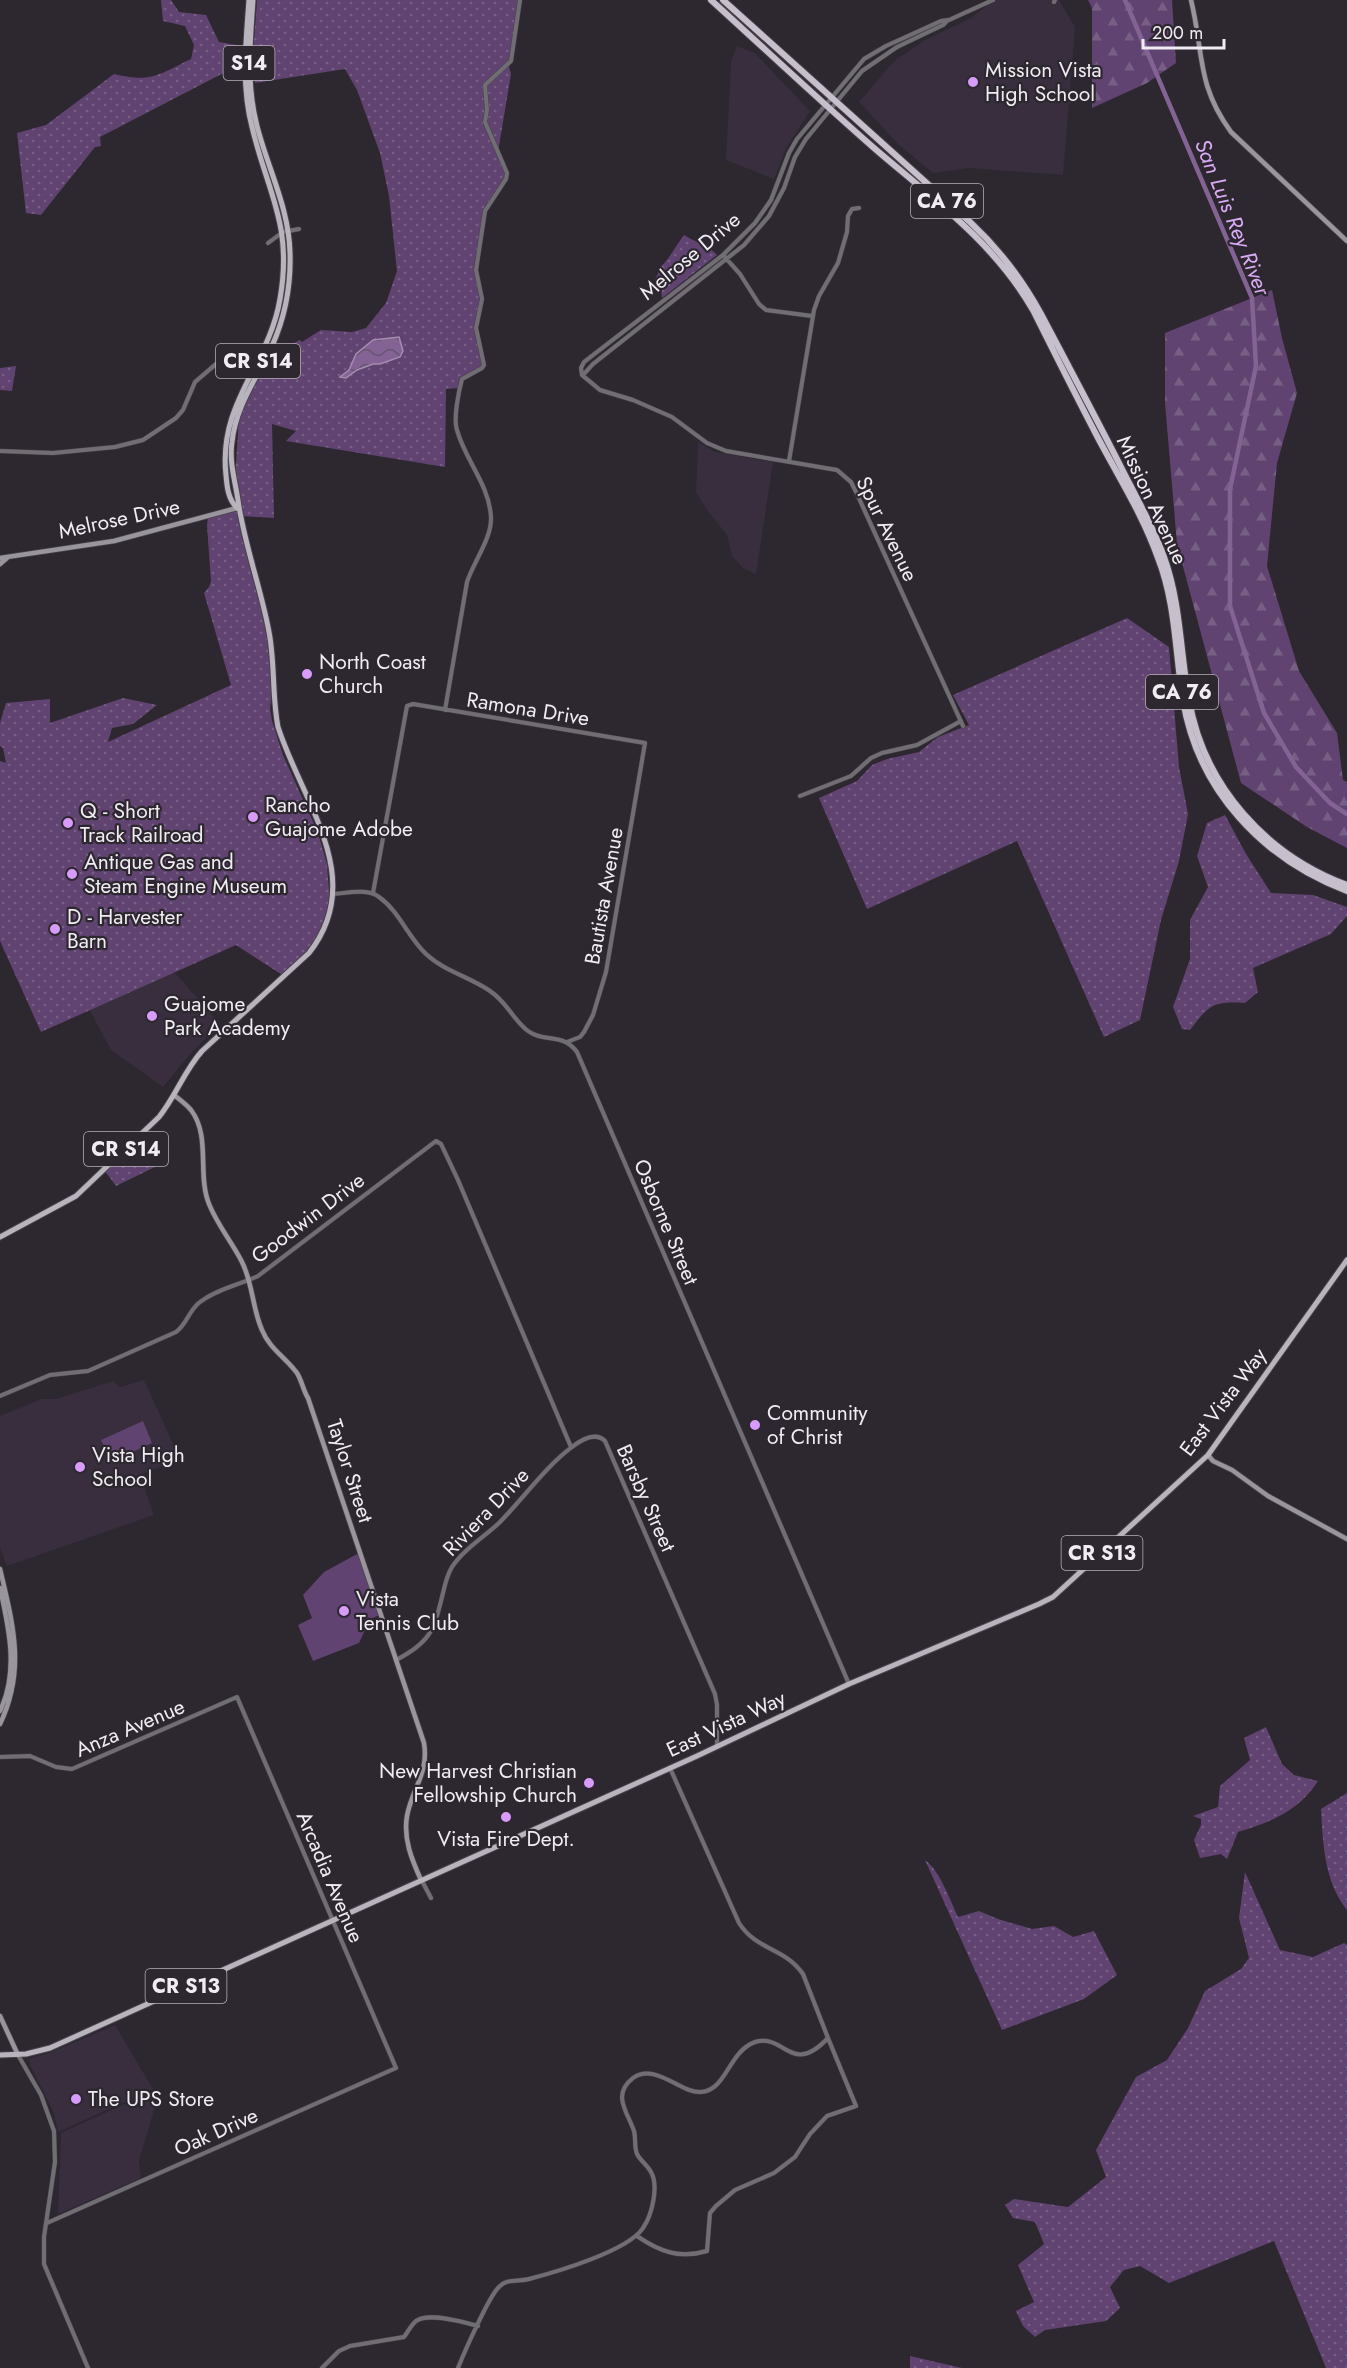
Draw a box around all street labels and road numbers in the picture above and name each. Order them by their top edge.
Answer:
road number: S14 [224,46,274,80]
road number: CA 76 [911,184,983,218]
street label: Melrose Drive [633,205,747,307]
road number: CR S14 [216,344,300,378]
street label: Mission Avenue [1109,431,1195,570]
street label: Spur Avenue [849,471,925,587]
street label: Melrose Drive [56,491,183,546]
road number: CA 76 [1146,675,1218,709]
street label: Ramona Drive [465,684,592,734]
street label: Bautista Avenue [577,825,631,967]
road number: CR S14 [84,1132,168,1166]
street label: Osborne Street [626,1154,706,1290]
street label: Goodwin Drive [245,1165,371,1271]
street label: East Vista Way [1172,1341,1274,1462]
street label: Taylor Street [319,1416,381,1526]
street label: Barsby Street [609,1439,683,1557]
street label: Riviera Drive [436,1461,536,1563]
road number: CR S13 [1062,1536,1142,1570]
street label: East Vista Way [661,1683,791,1765]
street label: Anza Avenue [71,1691,190,1765]
street label: Arcadia Avenue [289,1807,371,1948]
road number: CR S13 [146,1969,226,2003]
street label: Oak Drive [169,2100,263,2164]

